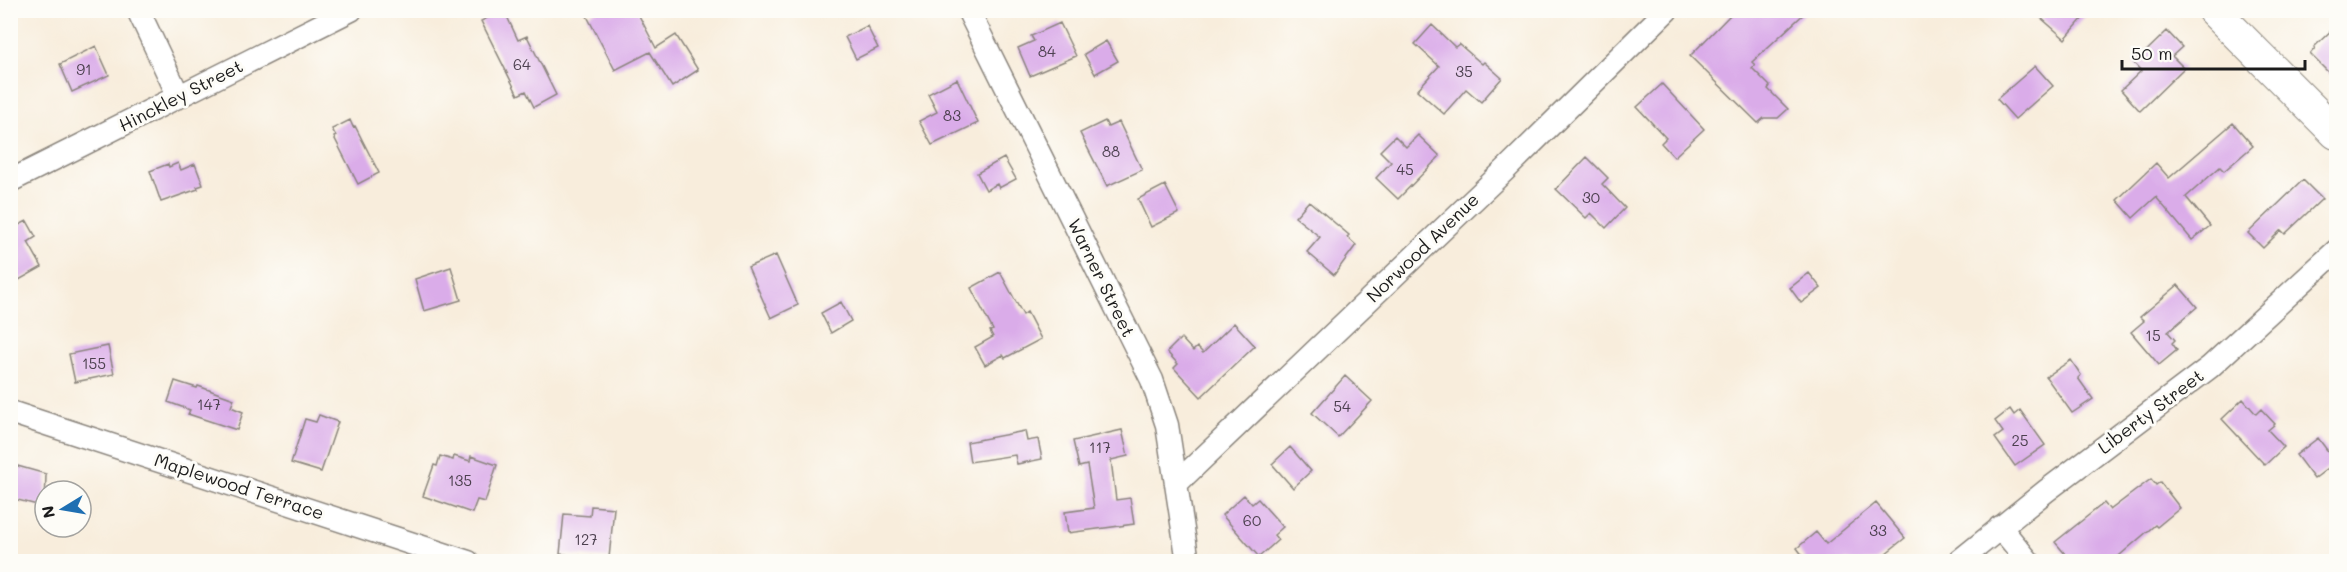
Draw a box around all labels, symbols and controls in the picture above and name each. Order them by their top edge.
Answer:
scale bar [2122,33,2305,71]
house number: 84 [1038,41,1056,61]
text: 50 m [2131,41,2173,65]
street label: Hinckley Street [114,53,247,137]
house number: 64 [513,54,531,74]
house number: 91 [76,59,92,79]
house number: 35 [1455,61,1473,81]
house number: 83 [943,105,961,125]
house number: 88 [1102,141,1120,161]
house number: 45 [1396,159,1414,179]
street label: Norwood Avenue [1361,187,1484,307]
house number: 30 [1582,187,1600,207]
street label: Warner Street [1063,214,1141,341]
house number: 15 [2145,325,2161,345]
house number: 155 [82,353,106,373]
street label: Liberty Street [2092,363,2208,459]
house number: 147 [197,394,221,414]
house number: 54 [1333,396,1351,416]
house number: 25 [2011,430,2029,450]
house number: 117 [1089,437,1111,457]
street label: Maplewood Terrace [151,447,327,525]
house number: 135 [448,470,472,490]
north arrow [33,479,93,539]
text: N [36,504,59,520]
house number: 60 [1243,510,1261,530]
house number: 33 [1869,520,1887,540]
house number: 127 [574,529,598,549]

